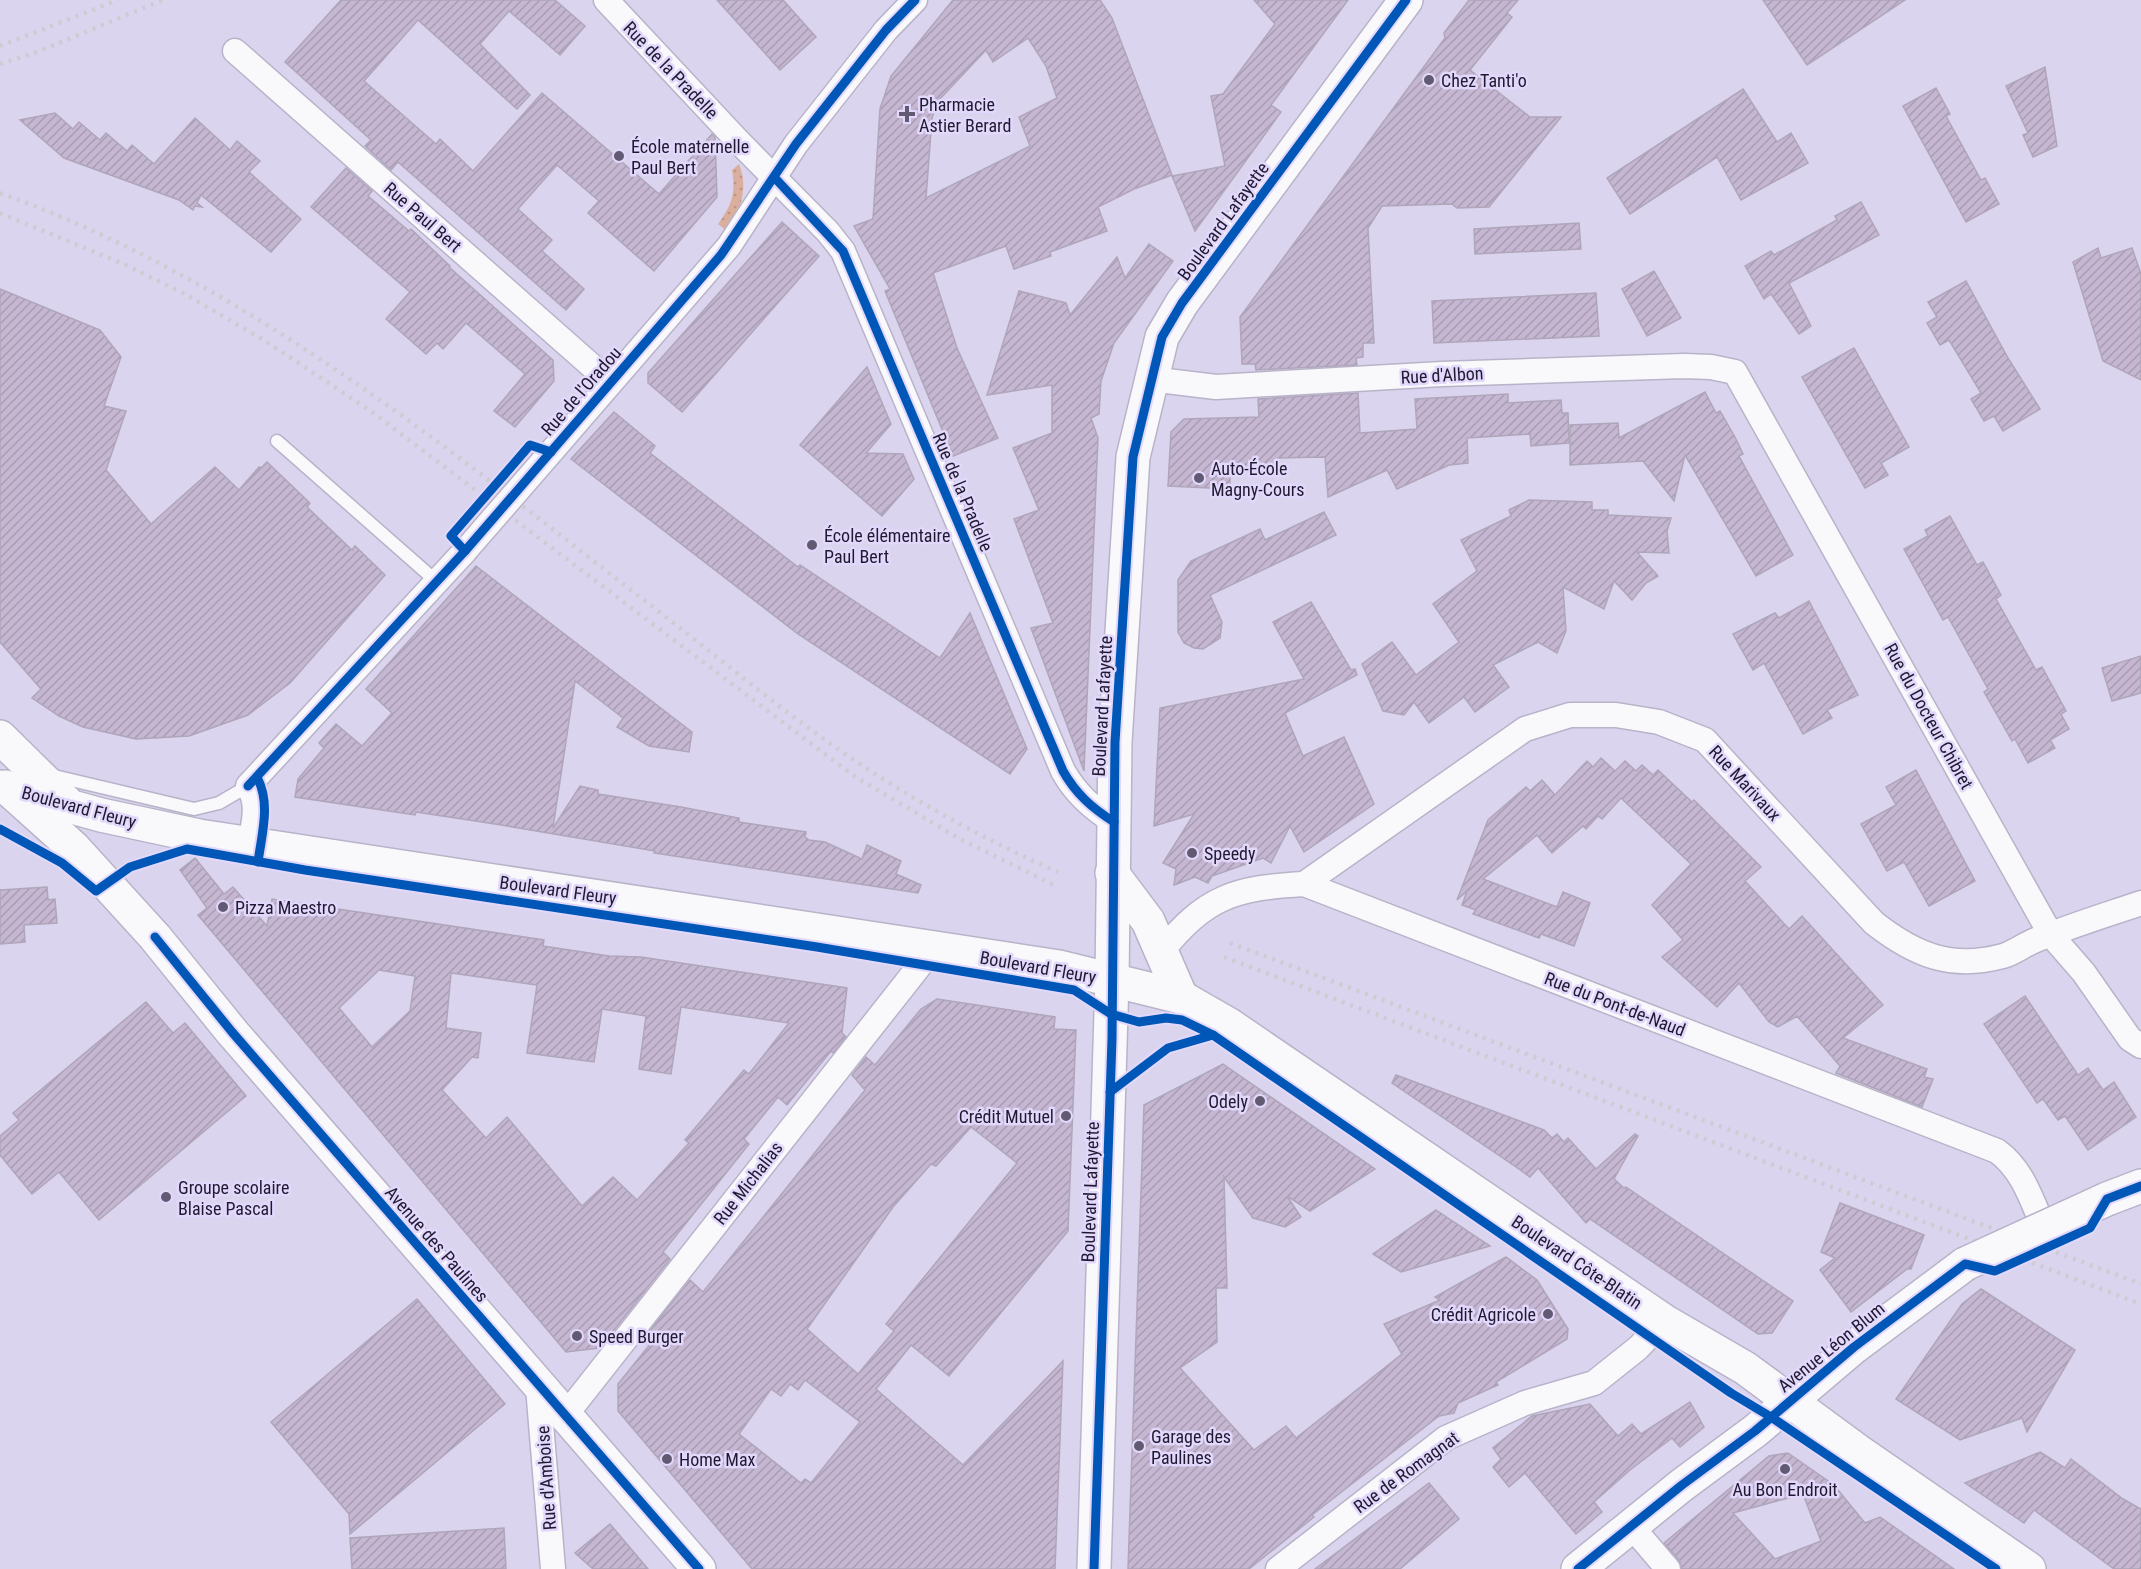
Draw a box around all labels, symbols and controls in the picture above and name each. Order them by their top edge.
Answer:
street label: Rue de la Pradelle [619,17,723,123]
place label: Chez Tanti'o [1441,70,1527,91]
marker: Chez Tanti'o [1422,73,1436,87]
place label: Pharmacie Astier Berard [919,94,1011,136]
marker: Pharmacie Astier Berard [900,107,914,121]
place label: École maternelle Paul Bert [631,136,749,178]
marker: École maternelle Paul Bert [612,149,626,163]
street label: Boulevard Lafayette [1173,158,1273,284]
street label: Rue Paul Bert [380,178,466,256]
street label: Rue de l'Oradou [537,342,625,440]
street label: Rue d'Albon [1400,362,1484,388]
street label: Rue de la Pradelle [929,429,997,555]
place label: Auto-École Magny-Cours [1211,458,1304,500]
marker: Auto-École Magny-Cours [1192,471,1206,485]
place label: École élémentaire Paul Bert [824,525,950,567]
marker: École élémentaire Paul Bert [805,538,819,552]
street label: Boulevard Lafayette [1088,635,1116,777]
street label: Rue du Docteur Chibret [1880,640,1978,792]
street label: Rue Marivaux [1705,741,1785,825]
street label: Boulevard Fleury [19,782,139,832]
place label: Speedy [1204,843,1256,864]
marker: Speedy [1185,846,1199,860]
street label: Boulevard Fleury [498,871,618,909]
place label: Pizza Maestro [235,897,336,918]
marker: Pizza Maestro [216,900,230,914]
street label: Boulevard Fleury [978,946,1098,988]
street label: Rue du Pont-de-Naud [1542,967,1688,1041]
place label: Odely [1208,1091,1248,1112]
marker: Odely [1253,1094,1267,1108]
place label: Crédit Mutuel [959,1106,1054,1127]
marker: Crédit Mutuel [1059,1109,1073,1123]
street label: Boulevard Lafayette [1077,1121,1103,1263]
street label: Rue Michalias [709,1137,787,1229]
place label: Groupe scolaire Blaise Pascal [178,1177,289,1219]
street label: Avenue des Paulines [381,1182,493,1306]
marker: Groupe scolaire Blaise Pascal [159,1190,173,1204]
street label: Boulevard Côte-Blatin [1508,1211,1646,1313]
street label: Avenue Léon Blum [1773,1298,1889,1396]
place label: Crédit Agricole [1431,1304,1536,1325]
marker: Crédit Agricole [1541,1307,1555,1321]
place label: Speed Burger [589,1326,684,1347]
marker: Speed Burger [570,1329,584,1343]
street label: Rue d'Amboise [532,1425,560,1531]
place label: Garage des Paulines [1151,1426,1231,1468]
street label: Rue de Romagnat [1349,1427,1463,1517]
marker: Garage des Paulines [1132,1439,1146,1453]
place label: Home Max [679,1449,756,1470]
marker: Home Max [660,1452,674,1466]
marker: Au Bon Endroit [1778,1462,1792,1476]
place label: Au Bon Endroit [1732,1479,1838,1500]

